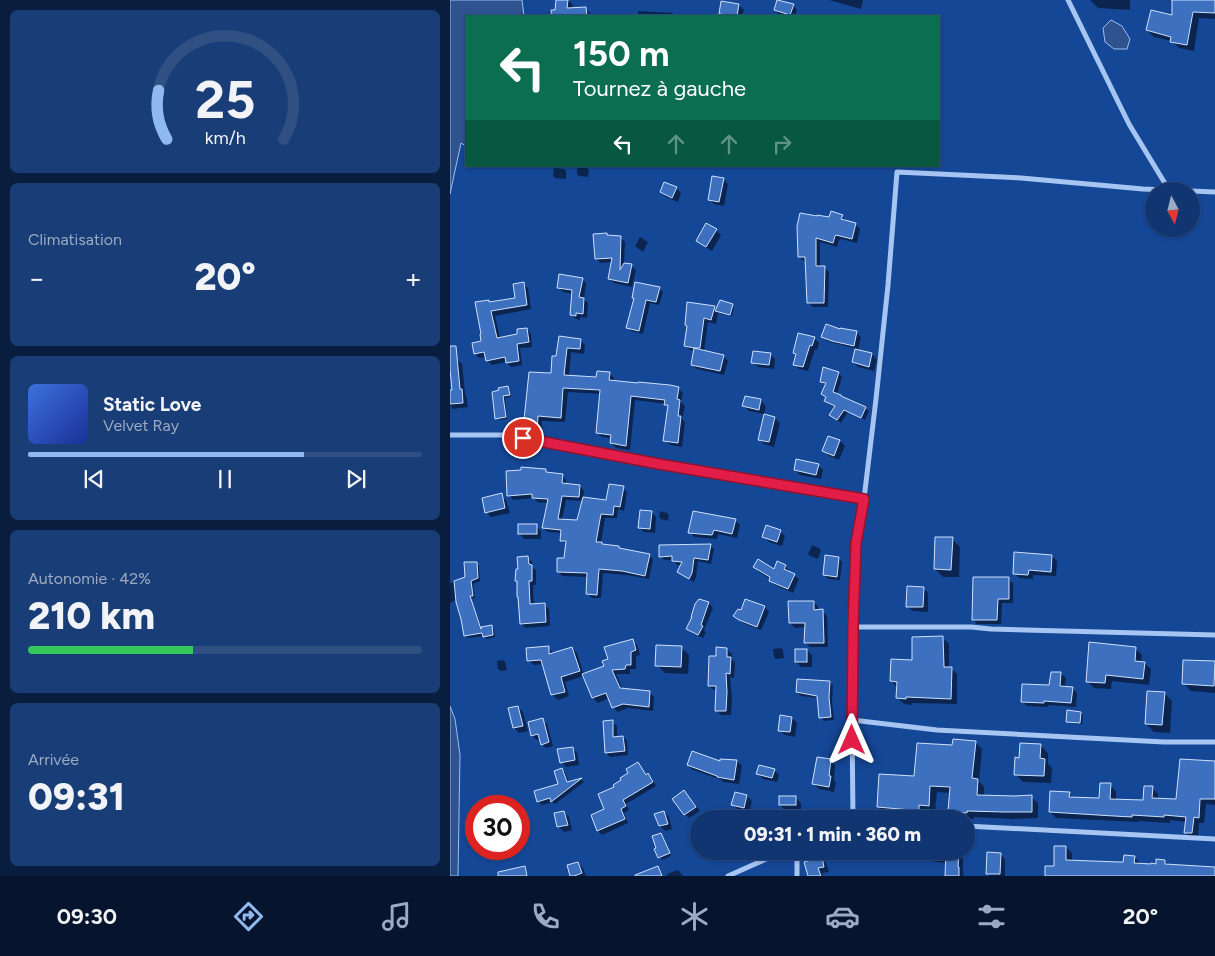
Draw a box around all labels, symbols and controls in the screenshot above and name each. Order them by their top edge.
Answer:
text: 150 m [573,33,670,75]
icon: left [490,35,555,100]
text: 25 [195,69,255,131]
text: Tournez à gauche [573,75,746,102]
text: km/h [205,127,245,148]
icon: left [609,130,637,158]
icon: ahead [662,130,690,158]
icon: ahead [715,130,743,158]
icon: right [768,130,796,158]
north arrow [1145,182,1200,238]
map controls [1145,182,1200,237]
text: Climatisation [28,230,122,249]
text: 20° [194,254,256,300]
text: − [28,261,45,295]
text: + [405,261,422,295]
text: Static Love [103,393,201,416]
text: Velvet Ray [103,416,179,435]
pin [502,417,544,459]
icon: arrive [509,424,537,452]
icon: previous [80,465,108,493]
icon: pause [211,465,239,493]
icon: next [342,465,370,493]
text: Autonomie · 42% [28,569,151,588]
text: 210 km [28,593,155,639]
position arrow [825,713,877,765]
text: Arrivée [28,750,79,769]
text: 09:31 [28,774,125,820]
speed limit sign: 30 [465,795,530,860]
text: 09:31 · 1 min · 360 m [744,823,921,846]
icon: directions [231,899,266,934]
icon: music [379,899,414,934]
icon: phone [528,899,563,934]
icon: climate [677,899,712,934]
icon: car [825,899,860,934]
icon: filters [974,899,1009,934]
text: 09:30 [57,903,117,930]
text: 20° [1123,903,1158,930]

